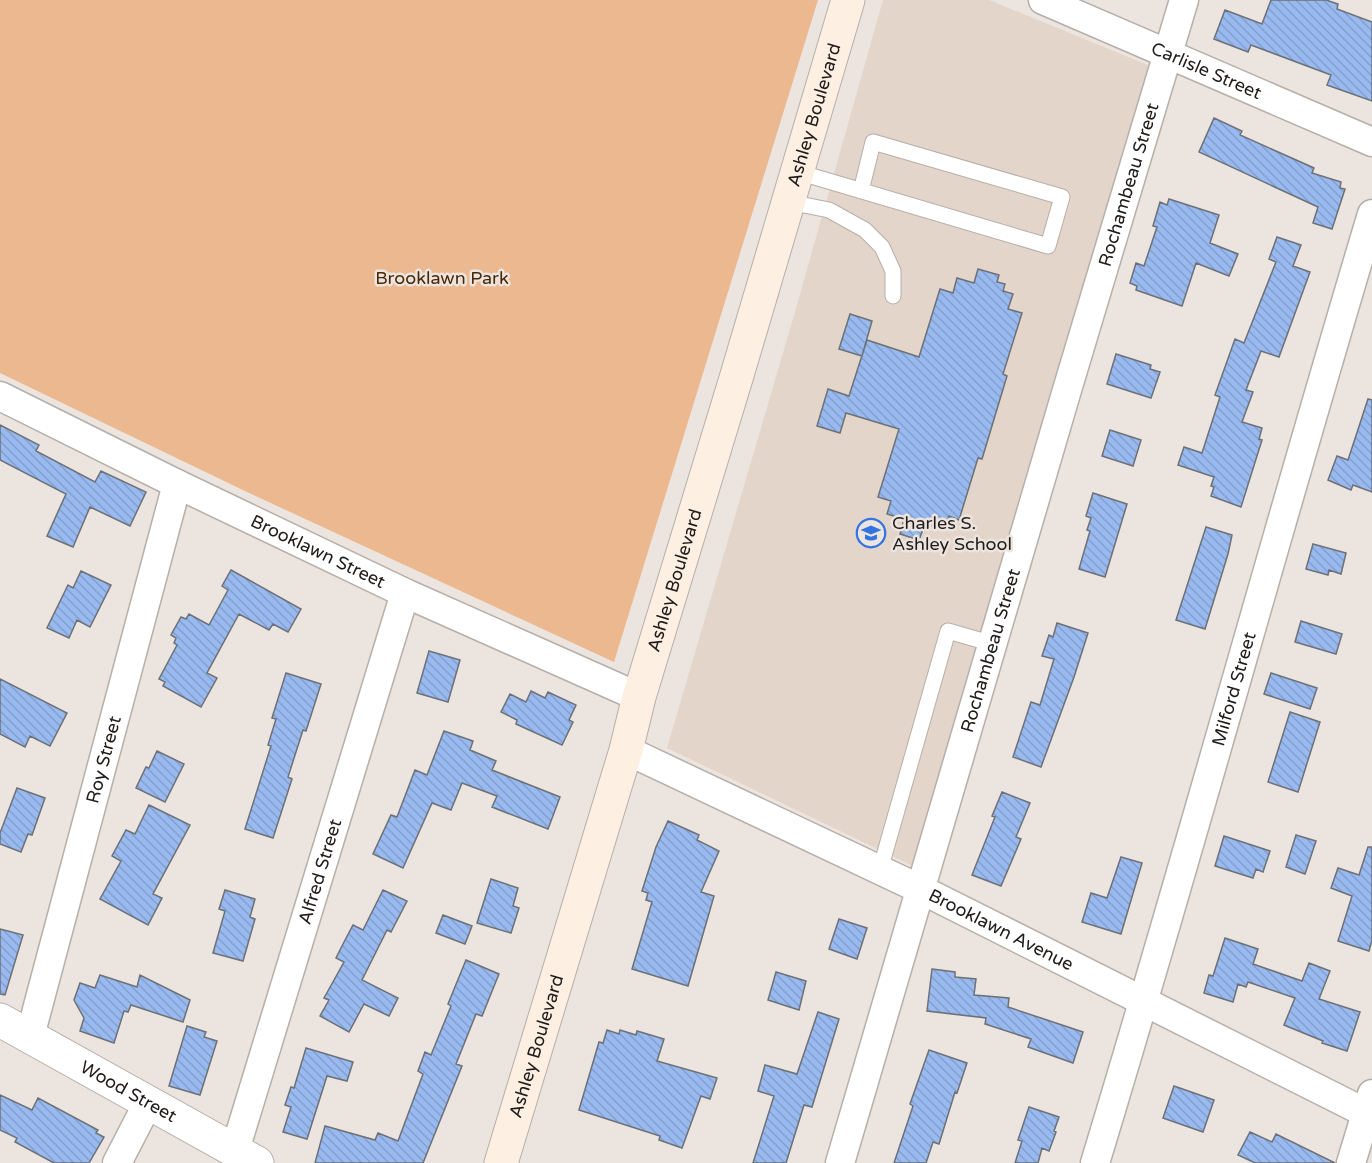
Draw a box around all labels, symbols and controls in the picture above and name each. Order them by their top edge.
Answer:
street label: Carlisle Street [1148,37,1265,104]
street label: Ashley Boulevard [782,41,846,189]
street label: Rochambeau Street [1094,100,1164,269]
park label: Brooklawn Park [375,267,509,289]
street label: Ashley Boulevard [642,506,707,655]
street label: Brooklawn Street [247,510,389,593]
place label: Charles S. Ashley School [892,512,1012,555]
school or university icon: Charles S. Ashley School [855,517,887,549]
street label: Rochambeau Street [956,566,1025,735]
street label: Milford Street [1207,629,1261,749]
street label: Roy Street [81,713,126,806]
street label: Alfred Street [294,816,346,927]
street label: Brooklawn Avenue [925,884,1077,975]
street label: Ashley Boulevard [504,972,568,1120]
street label: Wood Street [76,1056,181,1127]

